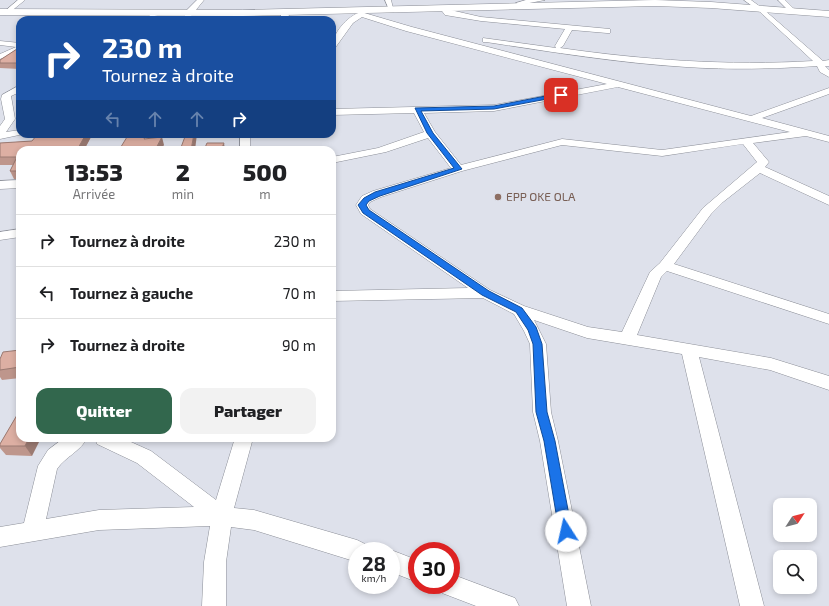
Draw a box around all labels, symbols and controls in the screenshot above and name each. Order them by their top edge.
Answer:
text: 230 m [102,30,183,64]
icon: right [36,32,88,84]
text: Tournez à droite [102,64,234,86]
pin [544,78,578,112]
icon: arrive [550,84,572,106]
icon: left [102,108,124,130]
icon: ahead [144,108,166,130]
icon: ahead [186,108,208,130]
icon: right [228,108,250,130]
text: 13:53 [65,157,123,186]
text: 2 [176,157,190,186]
text: 500 [243,157,287,186]
text: Arrivée [73,186,115,202]
text: min [172,186,194,202]
text: m [259,186,271,202]
place label: EPP OKE OLA [506,189,576,203]
marker: EPP OKE OLA [493,192,503,202]
icon: right [36,230,58,252]
text: Tournez à droite [70,232,185,250]
text: 230 m [274,232,316,250]
icon: left [36,282,58,304]
text: Tournez à gauche [70,284,193,302]
text: 70 m [283,284,316,302]
icon: right [36,334,58,356]
text: Tournez à droite [70,336,185,354]
text: 90 m [282,336,316,354]
button: Quitter [36,388,172,434]
button: Partager [180,388,316,434]
north arrow [773,498,817,542]
map controls [773,498,817,594]
position arrow [545,510,587,552]
speed limit sign: 30 [408,542,460,594]
button: search [773,550,817,594]
text: 28 [362,551,386,575]
text: km/h [362,572,386,584]

